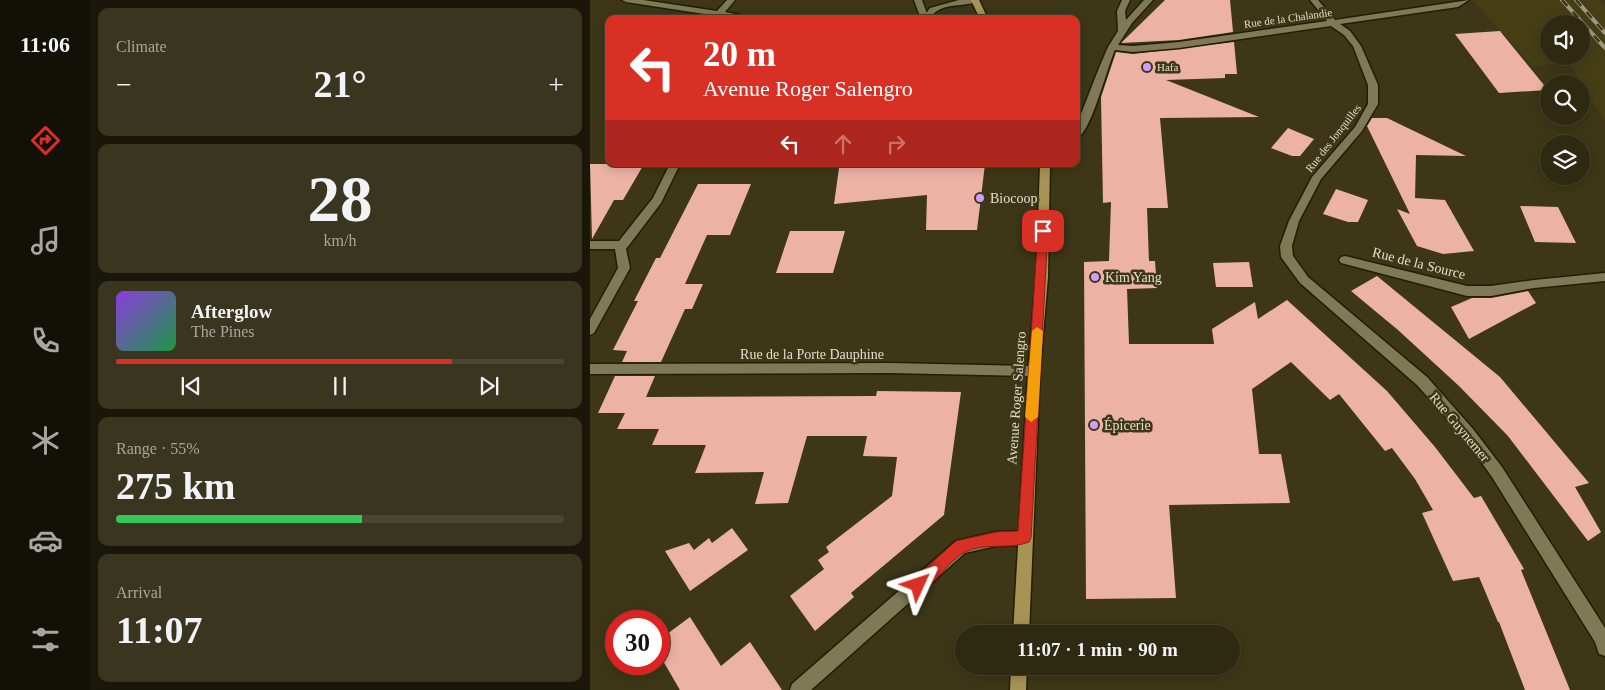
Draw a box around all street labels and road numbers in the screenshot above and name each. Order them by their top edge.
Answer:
street label: Rue de la Chalandie [1243,6,1333,30]
street label: Rue des Jonquilles [1303,102,1363,174]
street label: Rue de la Source [1371,245,1467,282]
street label: Avenue Roger Salengro [1004,331,1029,465]
street label: Rue de la Porte Dauphine [740,347,884,362]
street label: Rue Guynemer [1427,390,1493,465]

